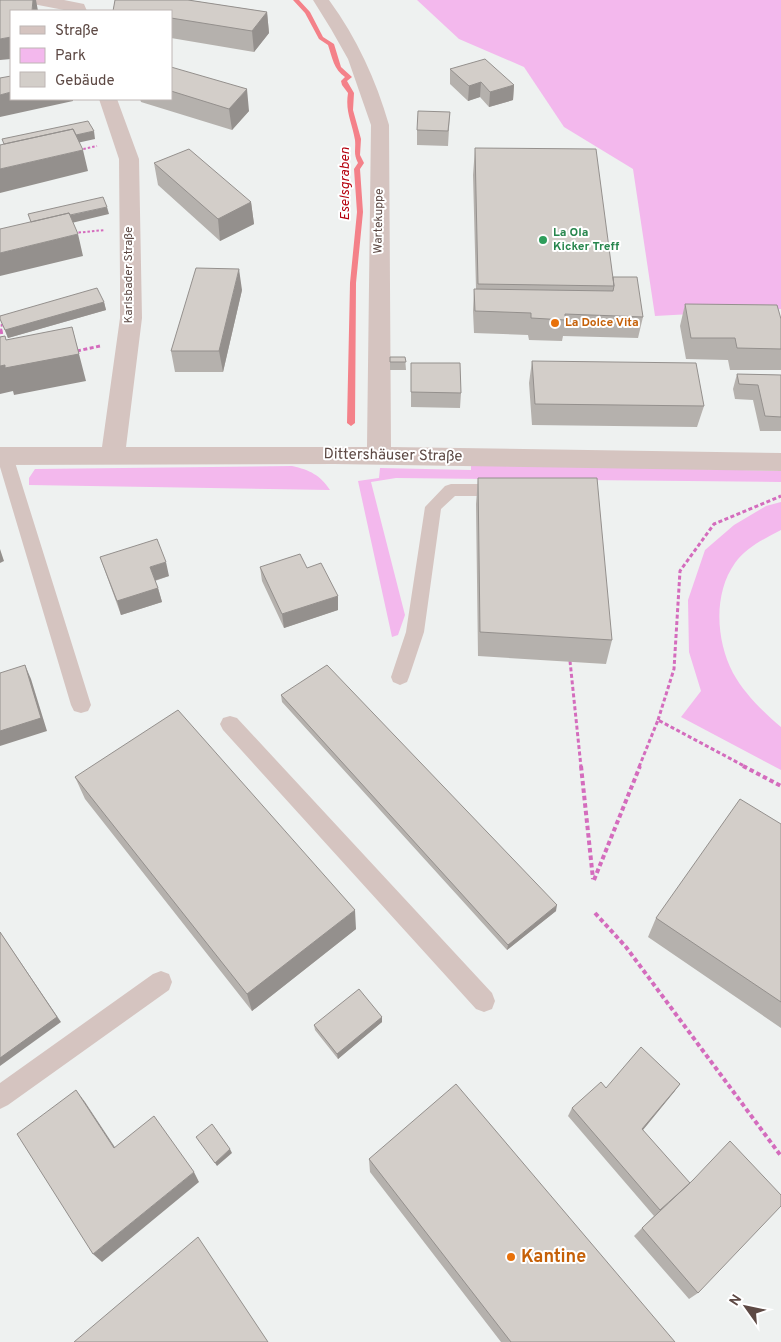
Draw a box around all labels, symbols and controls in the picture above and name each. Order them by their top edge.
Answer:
legend [10,10,172,100]
text: Straße [55,22,99,41]
text: Park [55,47,86,66]
text: Gebäude [55,72,115,91]
water label: Eselsgraben [337,147,354,221]
street label: Wartekuppe [370,188,388,254]
place label: La Ola Kicker Treff [553,225,619,255]
street label: Karlsbader Straße [121,227,137,323]
marker: La Ola Kicker Treff [537,234,549,246]
place label: La Dolce Vita [565,315,639,331]
marker: La Dolce Vita [549,317,561,329]
street label: Dittershäuser Straße [323,445,463,467]
place label: Kantine [521,1246,586,1269]
marker: Kantine [505,1251,517,1263]
north arrow [721,1282,771,1332]
text: N [726,1292,746,1310]

